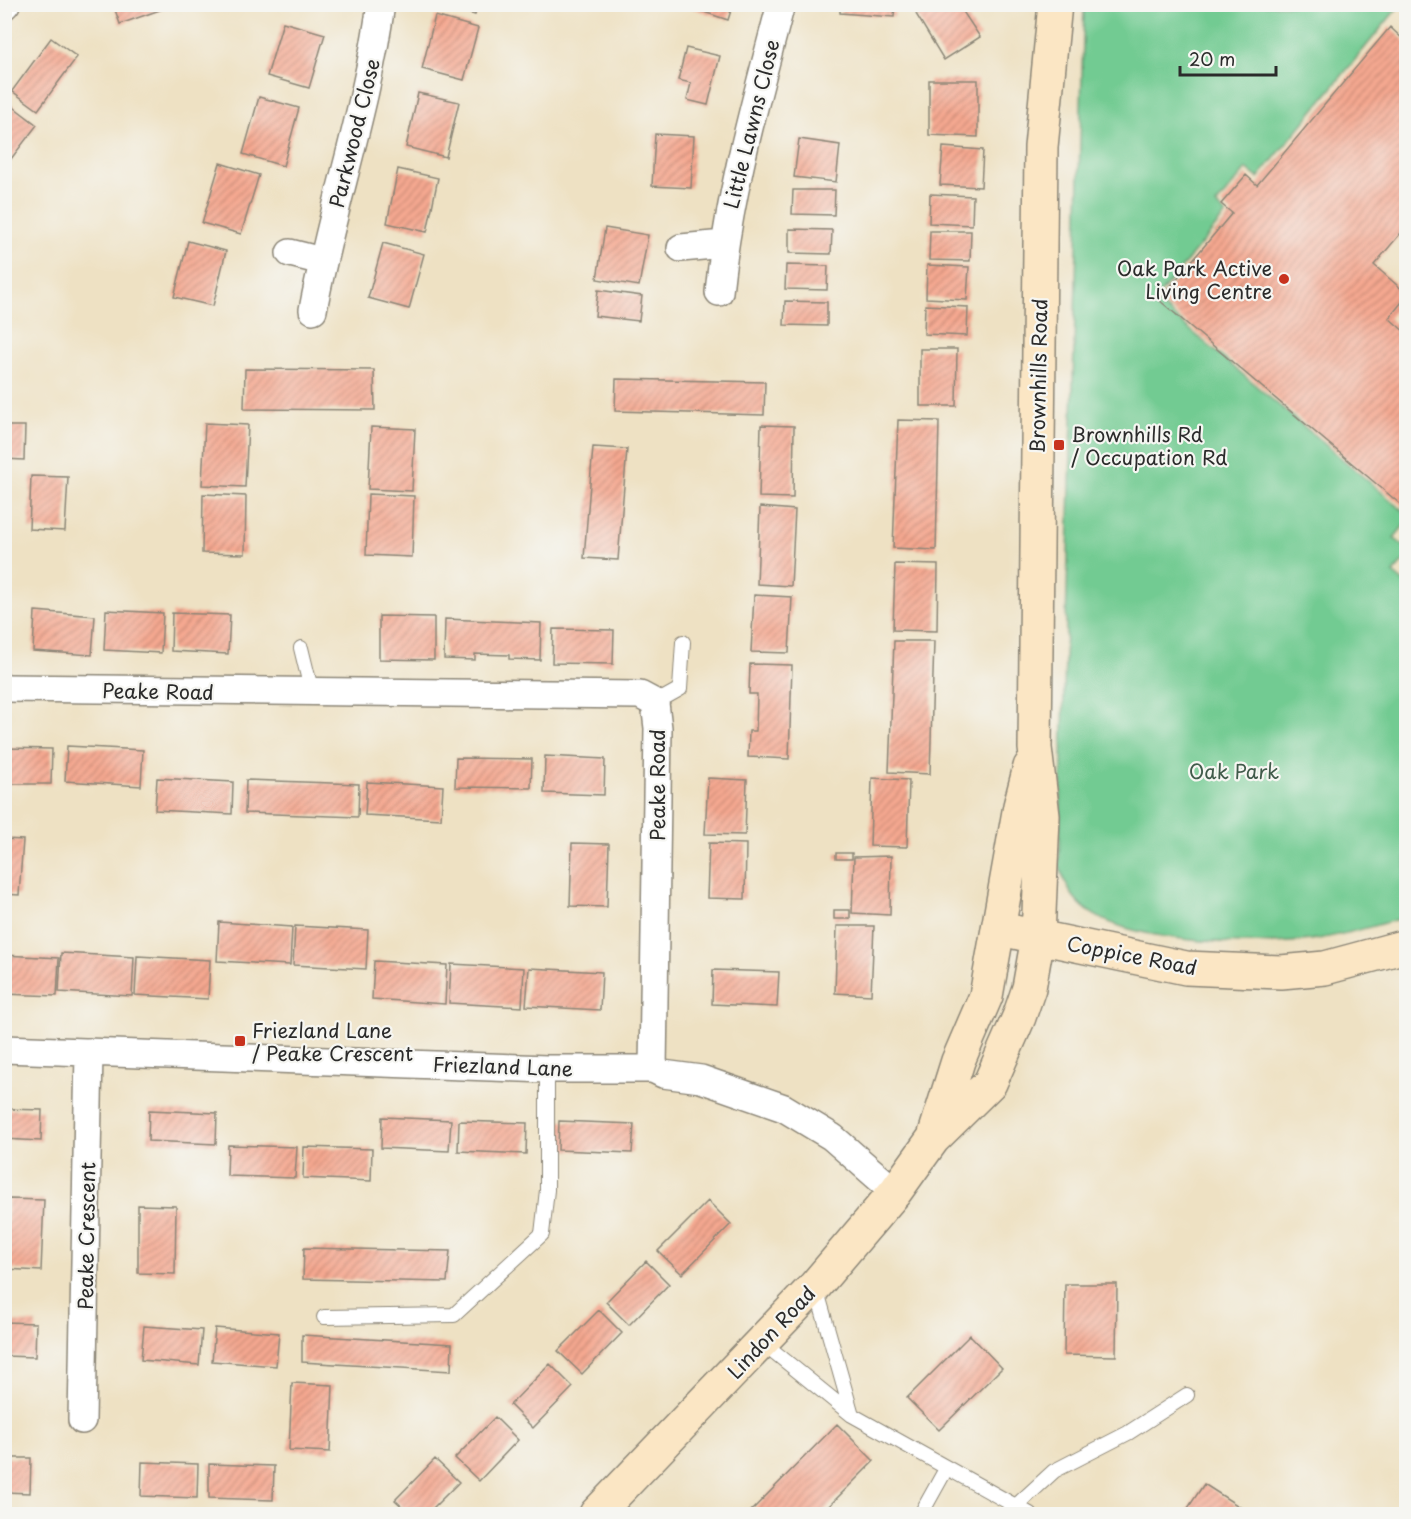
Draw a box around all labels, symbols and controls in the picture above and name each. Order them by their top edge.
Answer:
street label: Little Lawns Close [715,36,787,212]
scale bar [1180,39,1276,77]
text: 20 m [1189,45,1235,72]
street label: Parkwood Close [321,55,387,211]
place label: Oak Park Active Living Centre [1117,253,1272,306]
marker: Oak Park Active Living Centre [1277,272,1291,286]
street label: Brownhills Road [1022,298,1054,454]
place label: Brownhills Rd / Occupation Rd [1071,419,1227,472]
marker: Brownhills Rd / Occupation Rd [1052,438,1066,452]
street label: Peake Road [102,675,214,707]
street label: Peake Road [642,729,672,841]
park label: Oak Park [1189,756,1279,786]
street label: Coppice Road [1064,928,1200,982]
place label: Friezland Lane / Peake Crescent [252,1015,413,1068]
marker: Friezland Lane / Peake Crescent [233,1034,247,1048]
street label: Friezland Lane [432,1049,574,1083]
street label: Peake Crescent [70,1162,102,1310]
street label: Lindon Road [720,1279,822,1385]

